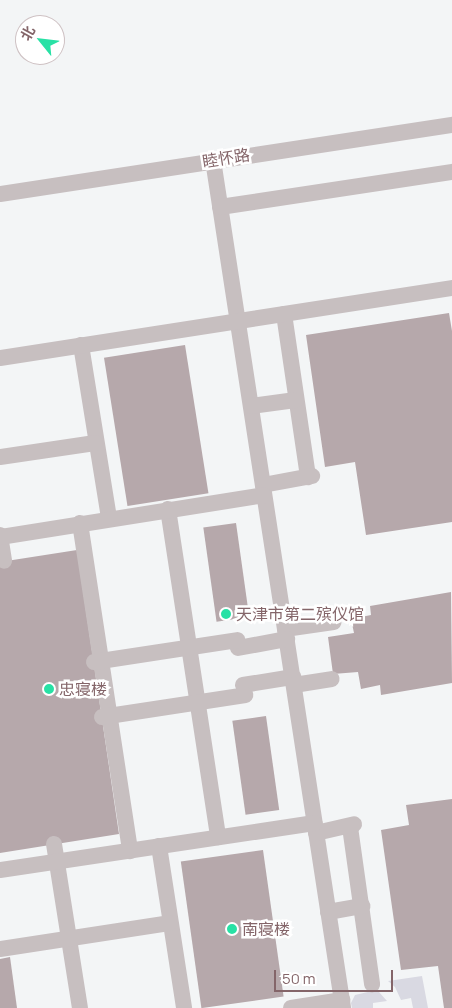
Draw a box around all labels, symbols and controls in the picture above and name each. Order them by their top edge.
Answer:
north arrow [15,15,65,65]
text: 北 [16,22,39,44]
street label: 睦怀路 [201,145,251,171]
place label: 天津市第二殡仪馆 [236,604,364,624]
marker: 天津市第二殡仪馆 [220,608,232,620]
place label: 忠寝楼 [59,679,107,699]
marker: 忠寝楼 [43,683,55,695]
place label: 南寝楼 [242,919,290,939]
marker: 南寝楼 [226,923,238,935]
scale bar [277,960,396,992]
text: 50 m [282,968,316,989]

